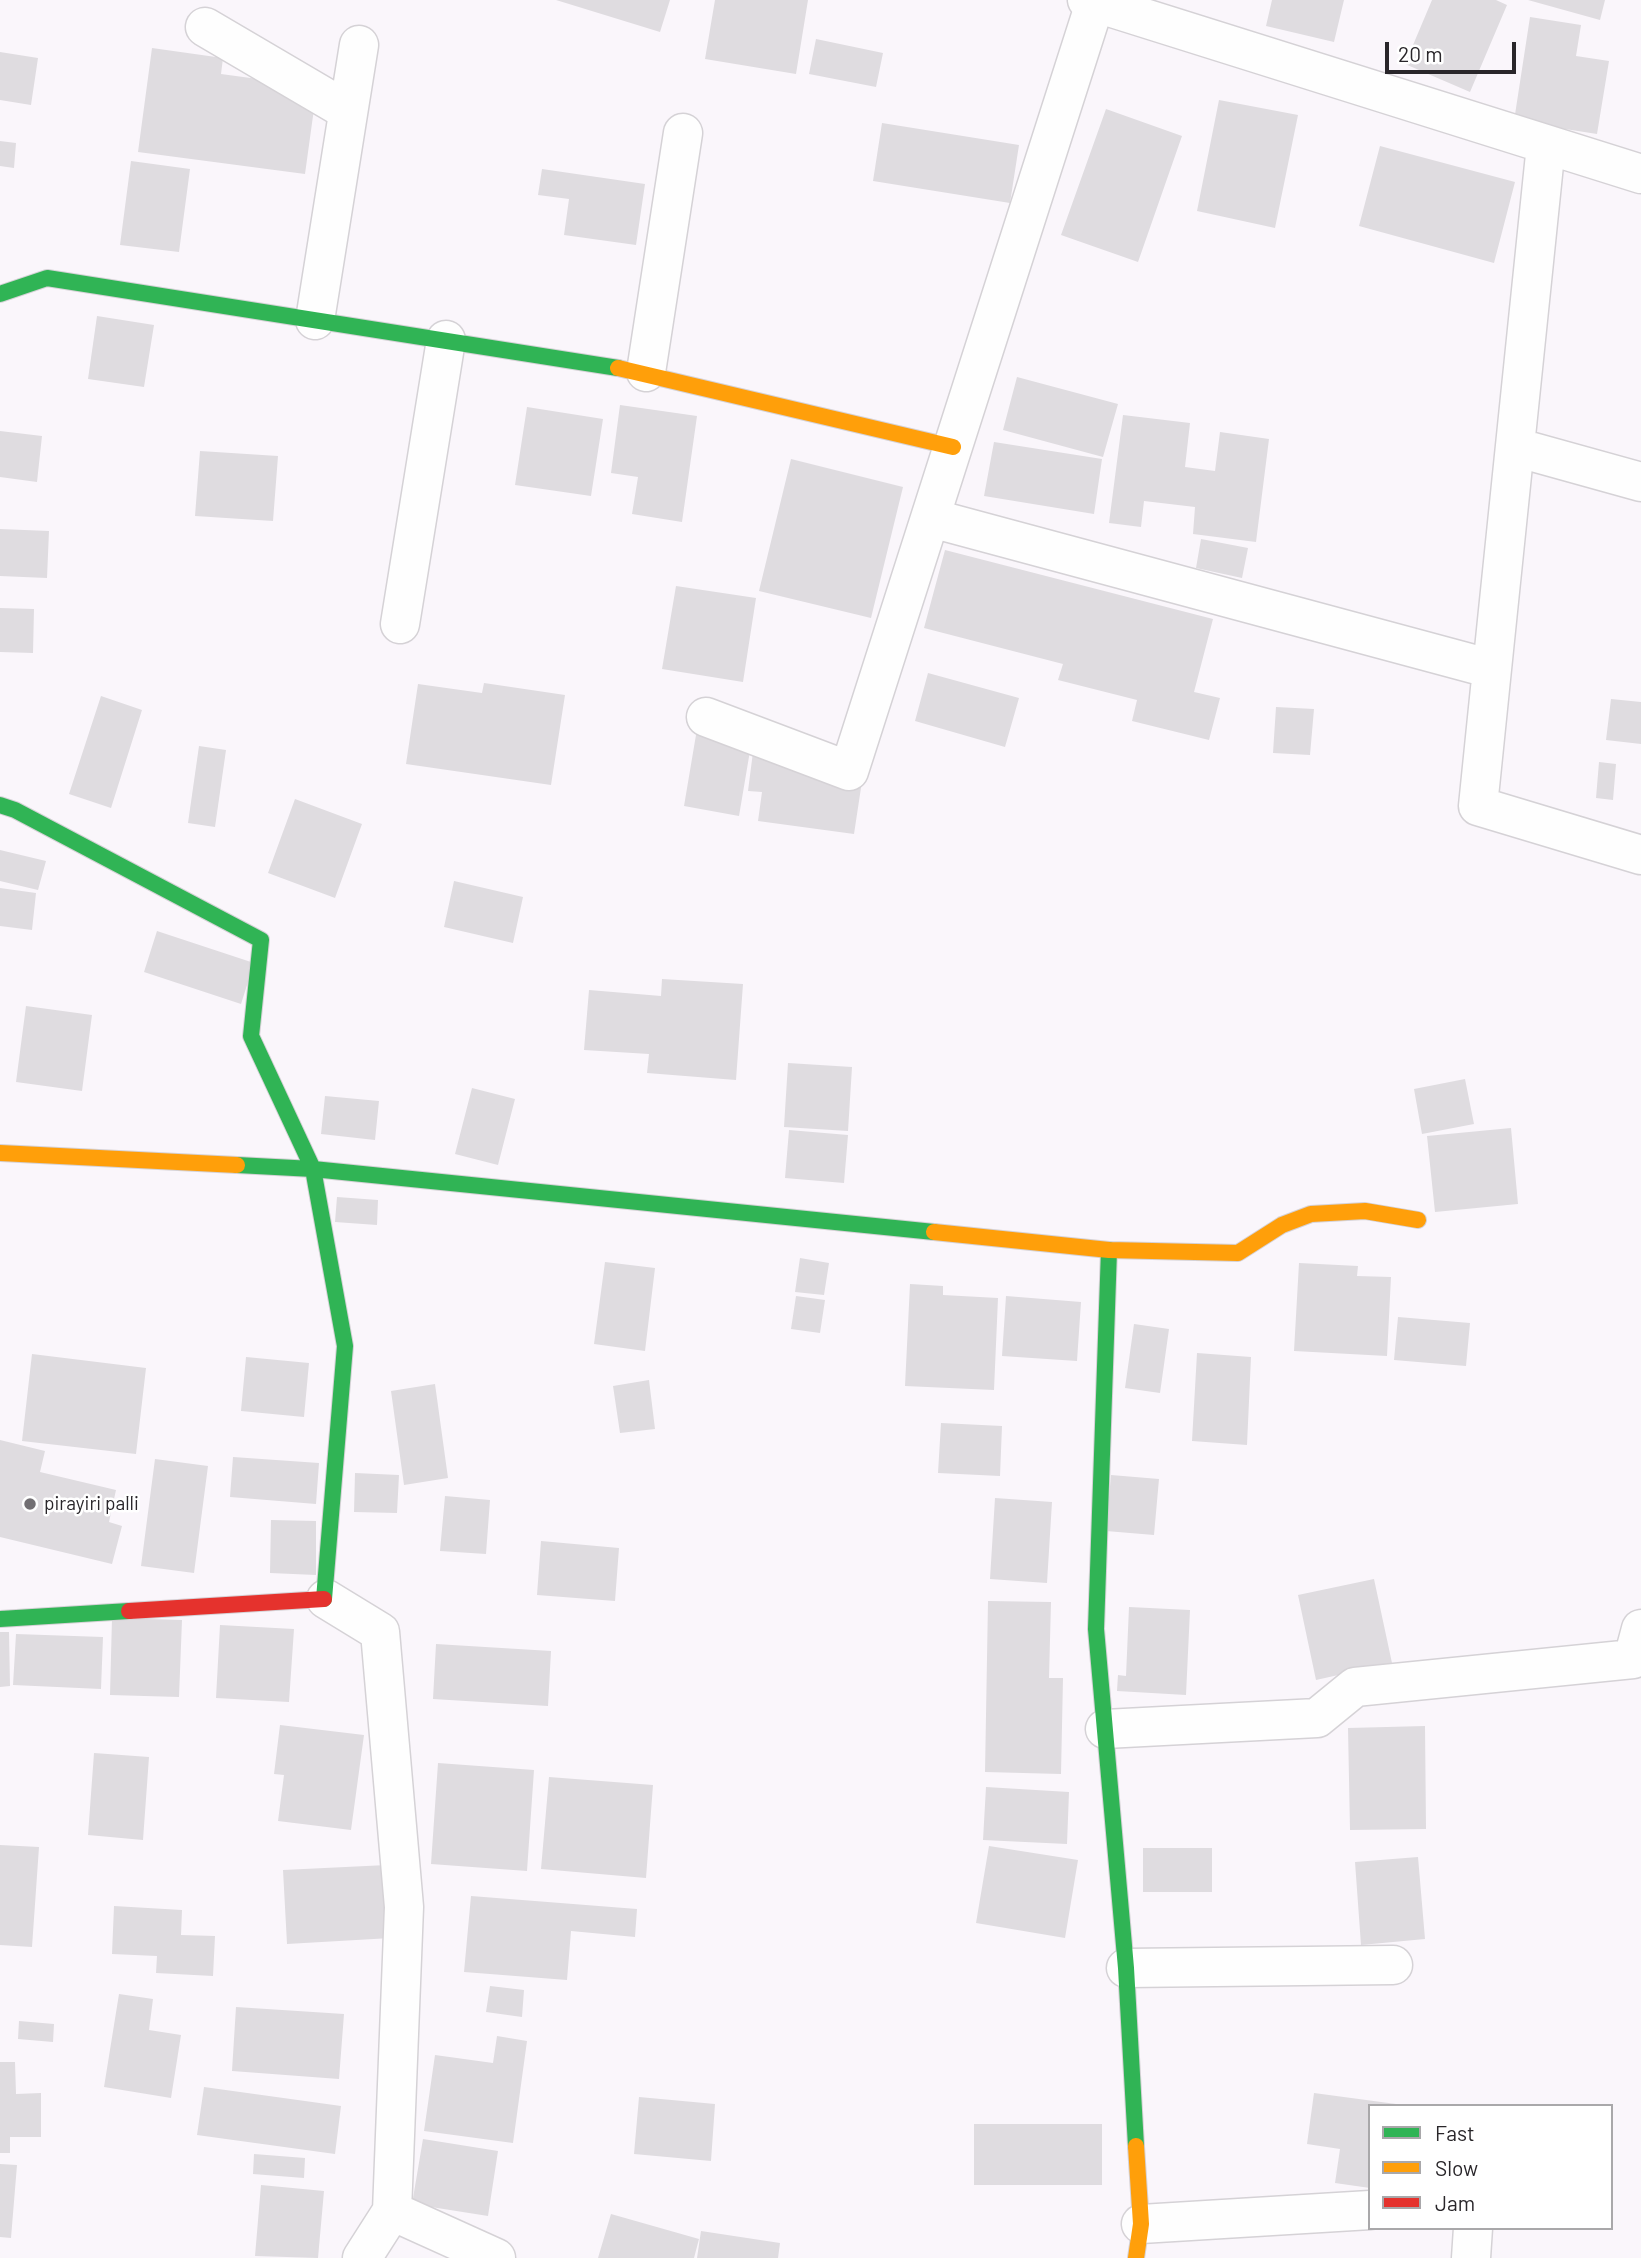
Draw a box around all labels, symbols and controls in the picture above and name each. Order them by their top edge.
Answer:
scale bar [1389,28,1520,72]
text: 20 m [1398,41,1443,66]
place label: pirayiri palli [44,1493,139,1515]
marker: pirayiri palli [22,1496,38,1512]
legend [1368,2104,1613,2230]
text: Fast [1435,2120,1475,2145]
text: Slow [1435,2155,1478,2180]
text: Jam [1435,2190,1475,2215]

